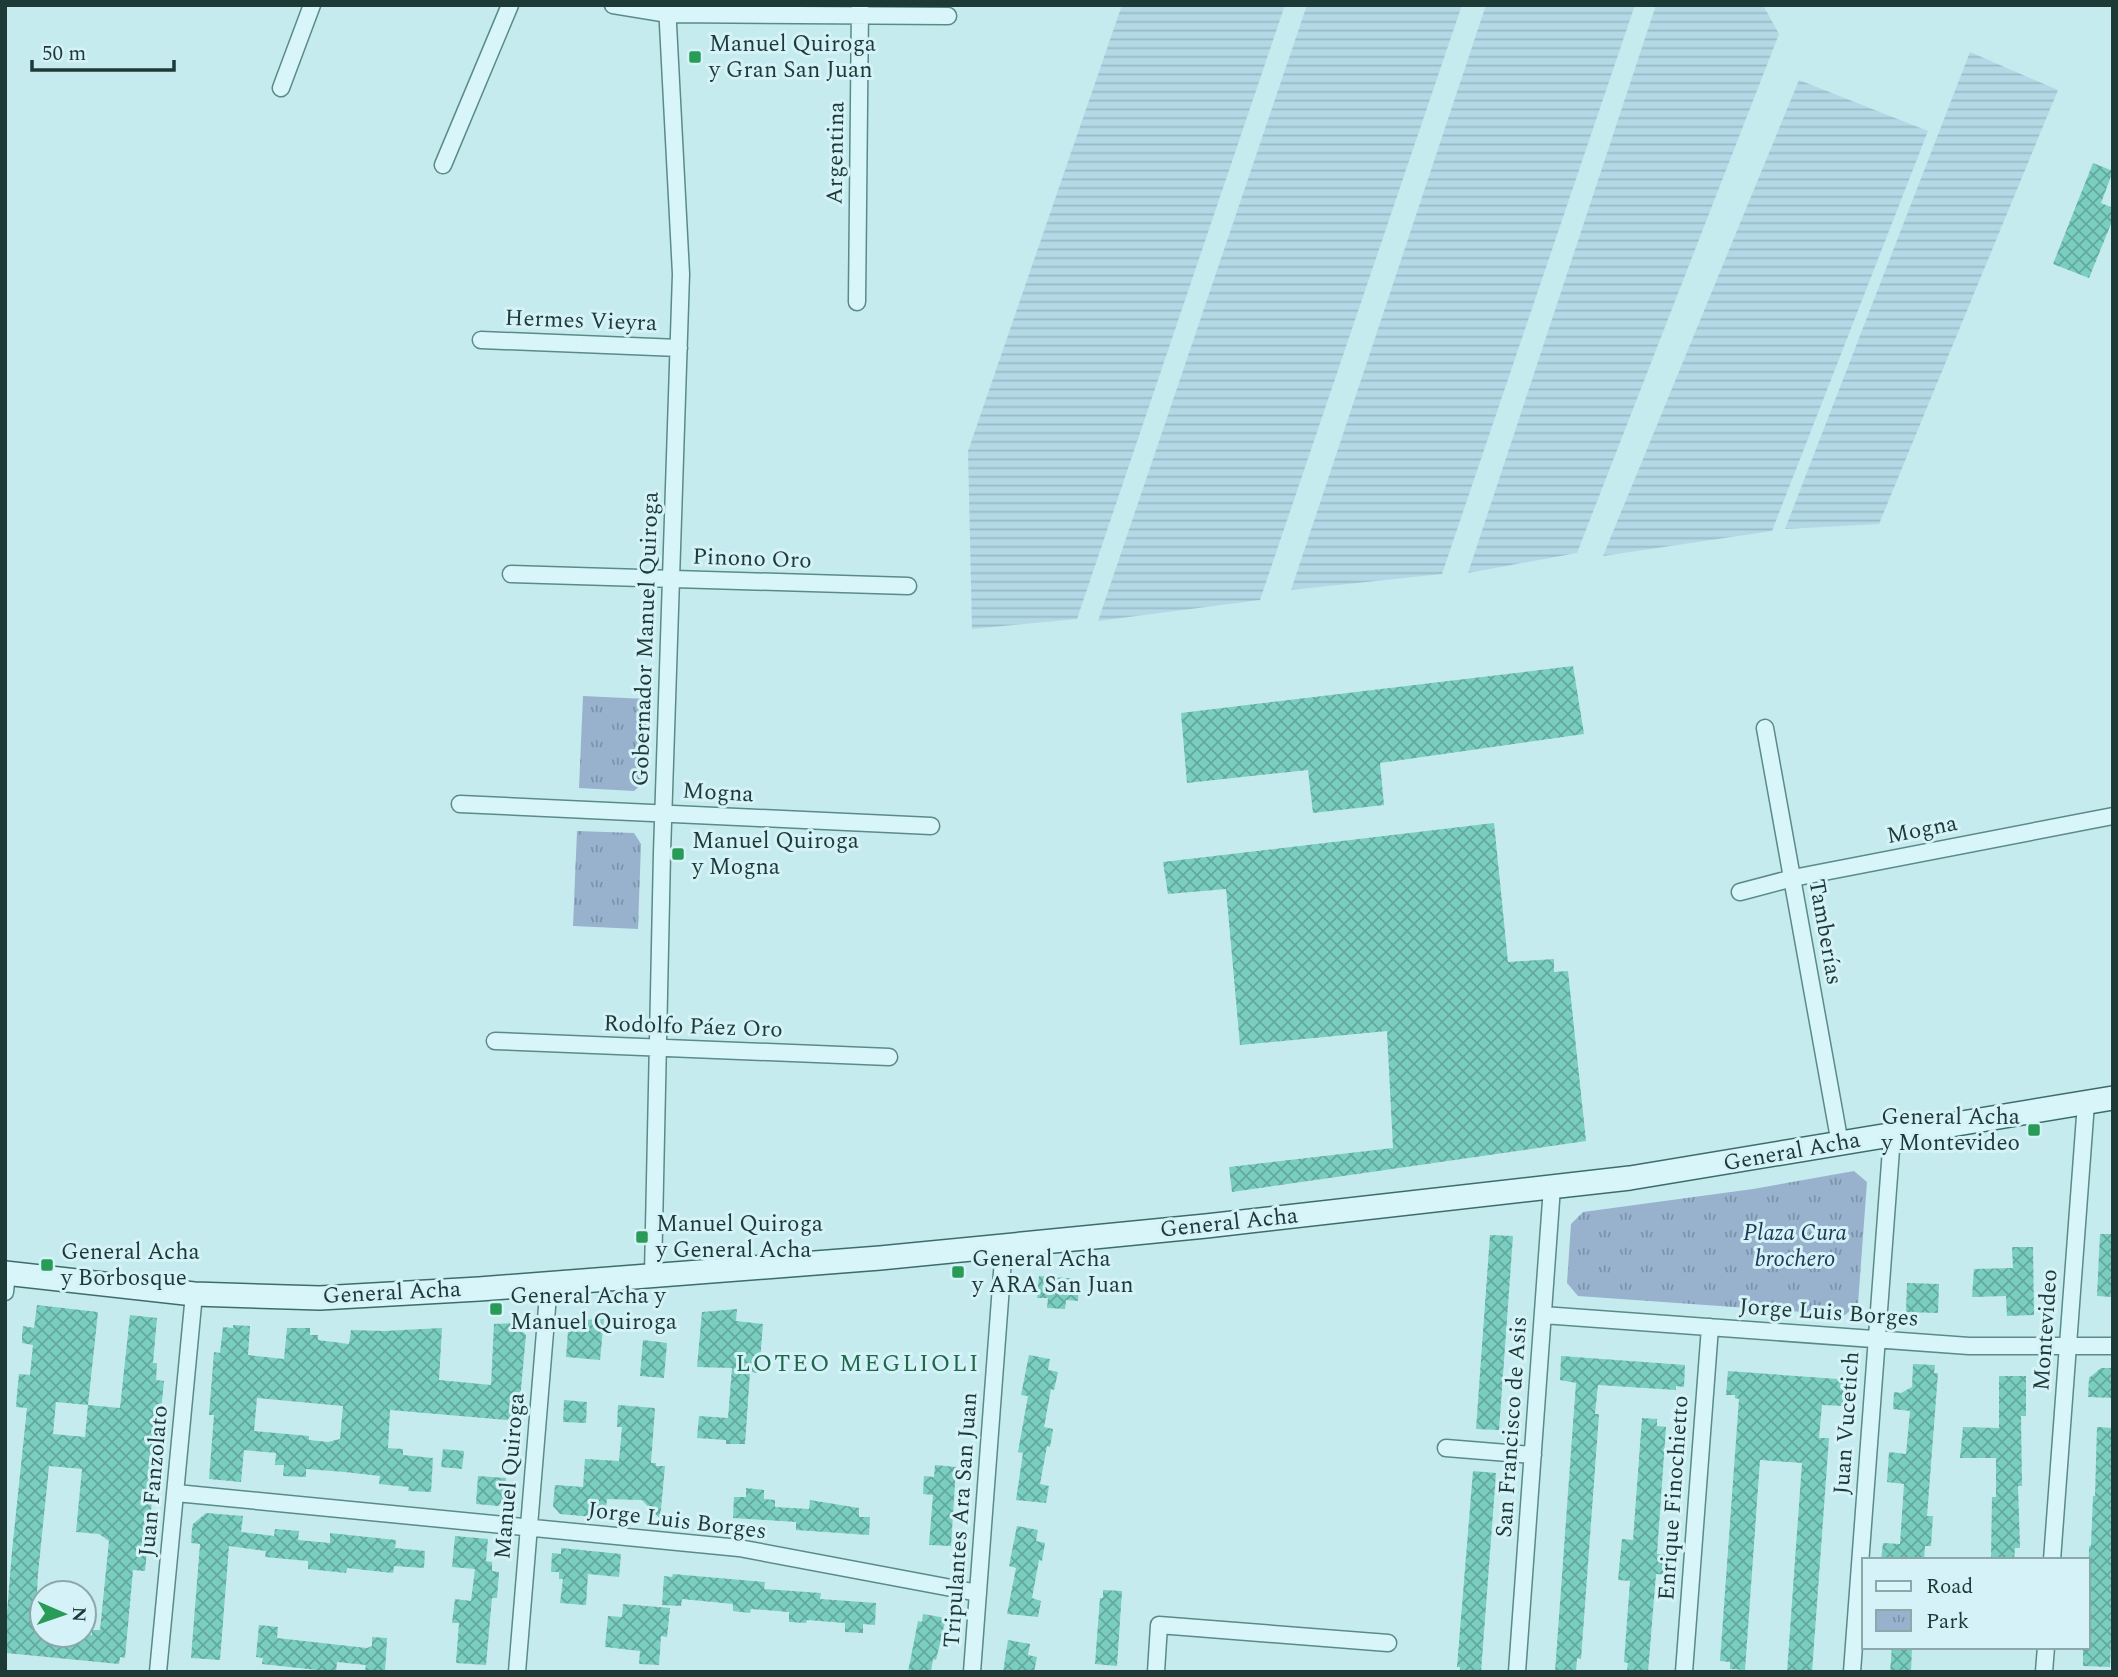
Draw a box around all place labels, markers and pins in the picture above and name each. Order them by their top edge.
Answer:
place label: Manuel Quiroga y Gran San Juan [708,27,876,88]
marker: Manuel Quiroga y Gran San Juan [687,49,703,65]
place label: Manuel Quiroga y Mogna [691,824,859,885]
marker: Manuel Quiroga y Mogna [670,846,686,862]
place label: General Acha y Montevideo [1880,1100,2020,1161]
marker: General Acha y Montevideo [2026,1122,2042,1138]
place label: Manuel Quiroga y General Acha [655,1207,823,1268]
marker: Manuel Quiroga y General Acha [634,1229,650,1245]
place label: General Acha y Borbosque [60,1235,200,1296]
place label: General Acha y ARA San Juan [971,1242,1134,1303]
marker: General Acha y Borbosque [39,1257,55,1273]
marker: General Acha y ARA San Juan [950,1264,966,1280]
place label: General Acha y Manuel Quiroga [510,1279,677,1340]
marker: General Acha y Manuel Quiroga [488,1301,504,1317]

